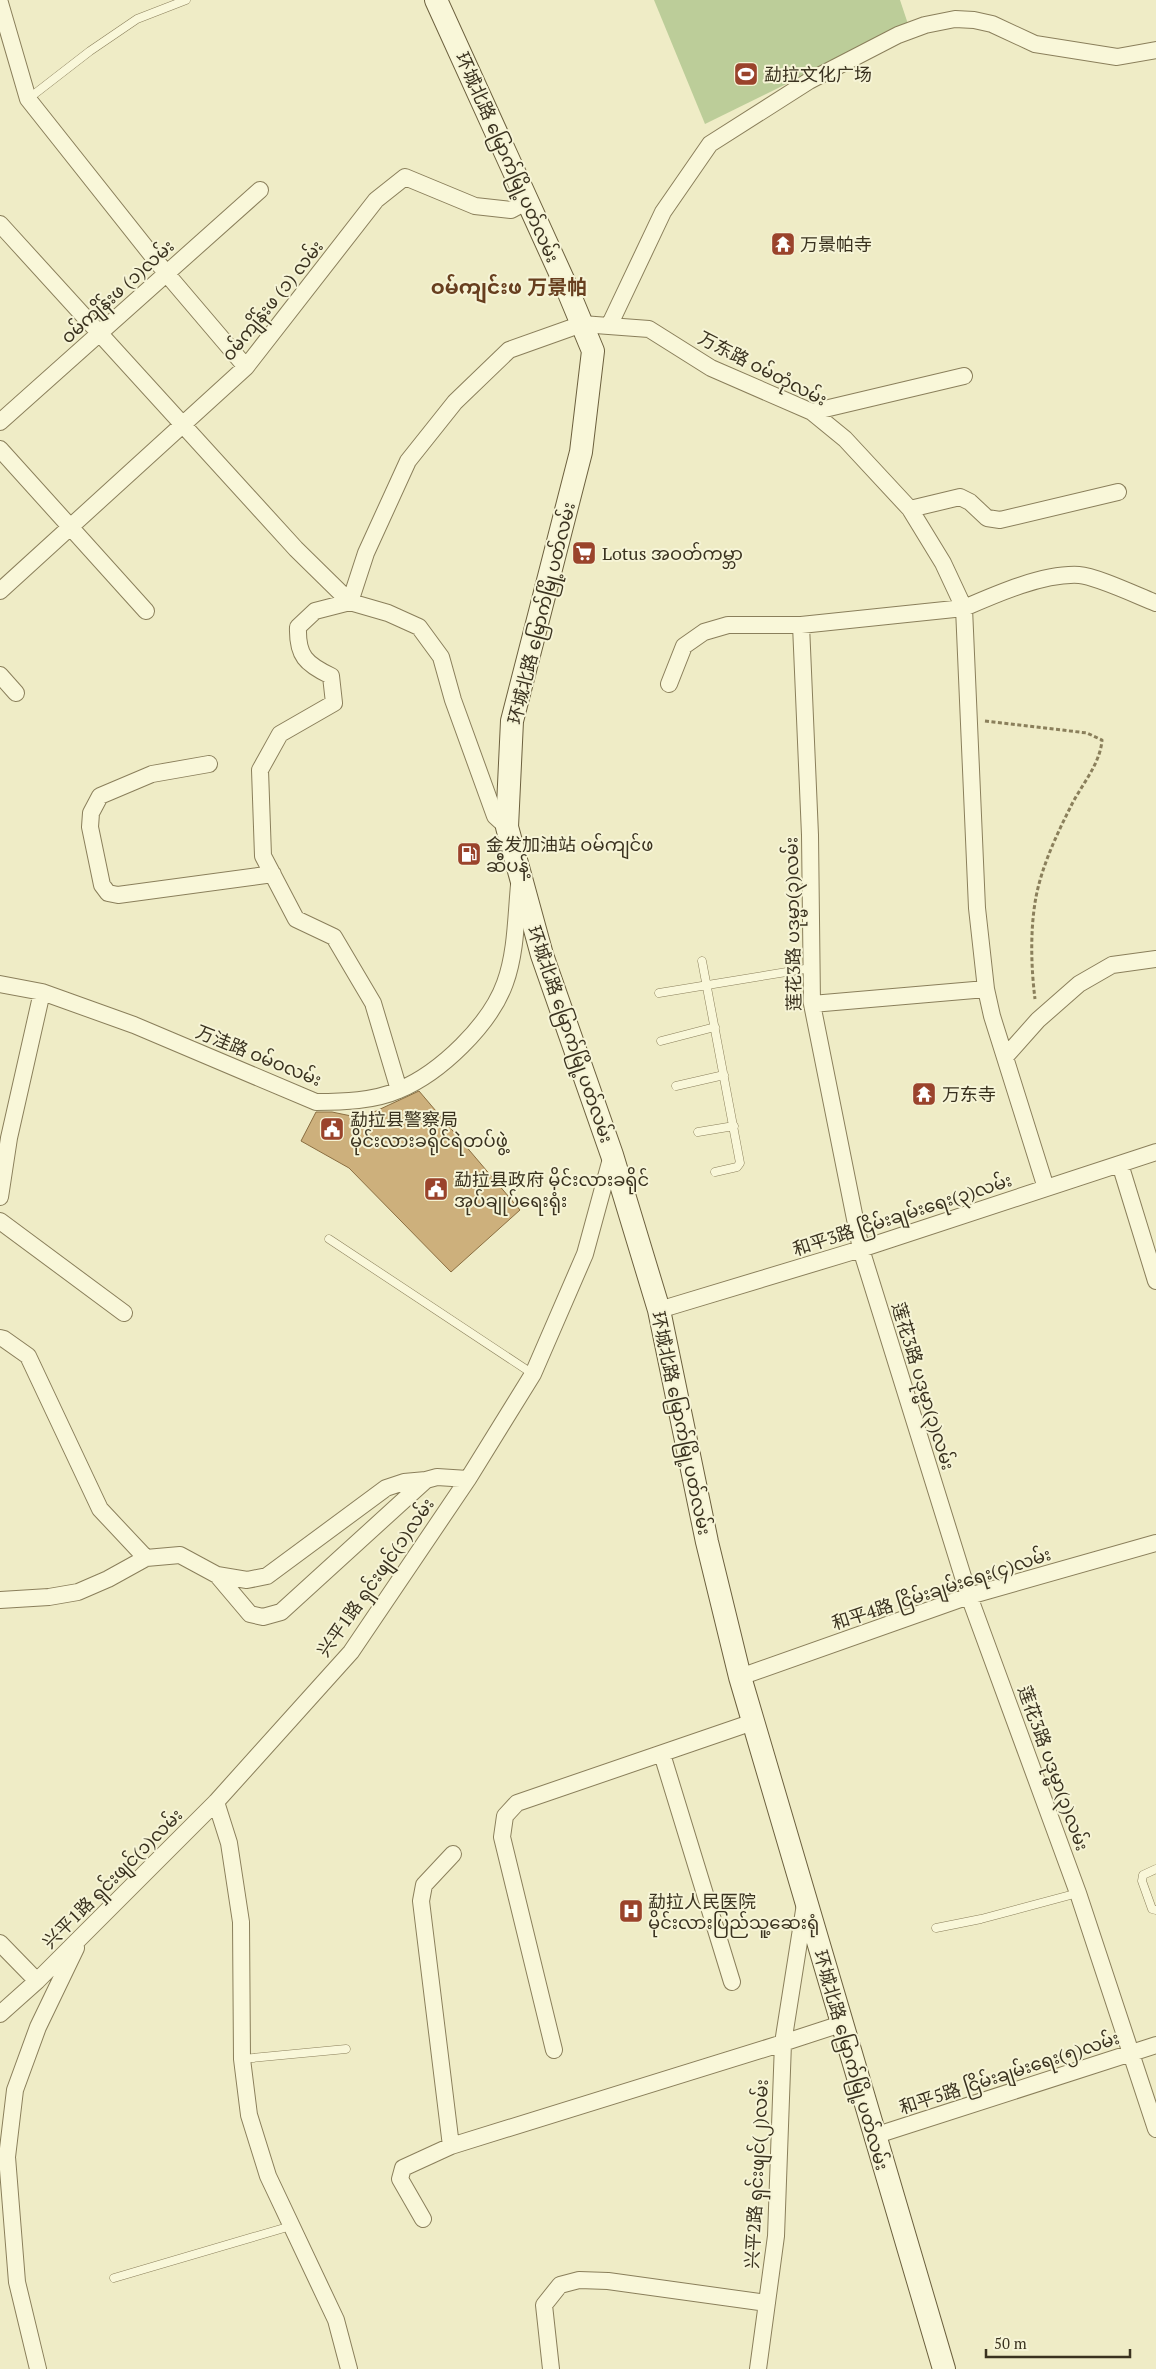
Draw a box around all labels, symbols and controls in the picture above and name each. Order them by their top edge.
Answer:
street label: 环城北路 မြောက်မြို့ပတ်လမ်း [447,48,566,268]
sports icon: 勐拉文化广场 [733,61,759,87]
place label: 勐拉文化广场 [764,62,872,86]
temple icon: 万景帕寺 [770,231,796,257]
place label: 万景帕寺 [800,232,872,256]
street label: ဝမ်ကျိန်းဖ (၁)လမ်း [55,233,181,351]
street label: ဝမ်ကျိန်းဖ (၁) လမ်း [215,234,331,368]
district label: ဝမ်ကျင်းဖ 万景帕 [431,273,587,304]
street label: 万东路 ဝမ်တုံလမ်း [693,325,832,414]
street label: 环城北路 မြောက်မြို့ပတ်လမ်း [501,499,584,727]
supermarket icon: Lotus အဝတ်ကမ္ဘာ [571,540,597,566]
place label: Lotus အဝတ်ကမ္ဘာ [602,541,743,569]
place label: 金发加油站 ဝမ်ကျင်ဖ ဆီပန့် [486,832,653,881]
street label: 莲花3路 ပဒုမ္မာ(၃)လမ်း [778,837,810,1011]
fuel station icon: 金发加油站 ဝမ်ကျင်ဖ ဆီပန့် [456,841,482,867]
street label: 环城北路 မြောက်မြို့ပတ်လမ်း [519,922,620,1147]
street label: 万洼路 ဝမ်ဝလမ်း [193,1019,325,1091]
temple icon: 万东寺 [911,1081,937,1107]
place label: 万东寺 [942,1082,996,1106]
place label: 勐拉县警察局 မိုင်းလားခရိုင်ရဲတပ်ဖွဲ့ [350,1107,511,1156]
public building icon: 勐拉县警察局 မိုင်းလားခရိုင်ရဲတပ်ဖွဲ့ [319,1116,345,1142]
place label: 勐拉县政府 မိုင်းလားခရိုင် အုပ်ချုပ်ရေးရုံး [454,1166,649,1216]
street label: 和平3路 ငြိမ်းချမ်းရေး(၃)လမ်း [789,1166,1016,1265]
public building icon: 勐拉县政府 မိုင်းလားခရိုင် အုပ်ချုပ်ရေးရုံး [423,1176,449,1202]
street label: 莲花3路 ပဒုမ္မာ(၃)လမ်း [883,1299,961,1474]
street label: 环城北路 မြောက်မြို့ပတ်လမ်း [643,1309,718,1538]
street label: 兴平1路 ရှင်းဖျင်(၁)လမ်း [311,1493,442,1664]
street label: 和平4路 ငြိမ်းချမ်းရေး(၄)လမ်း [828,1540,1055,1639]
street label: 莲花3路 ပဒုမ္မာ(၃)လမ်း [1009,1682,1095,1855]
street label: 兴平1路 ရှင်းဖျင်(၁)လမ်း [37,1803,190,1956]
place label: 勐拉人民医院 မိုင်းလားပြည်သူ့ဆေးရုံ [648,1889,819,1938]
hospital icon: 勐拉人民医院 မိုင်းလားပြည်သူ့ဆေးရုံ [618,1898,644,1924]
street label: 环城北路 မြောက်မြို့ပတ်လမ်း [805,1947,896,2174]
street label: 和平5路 ငြိမ်းချမ်းရေး(၅)လမ်း [895,2024,1123,2123]
street label: 兴平2路 ရှင်းဖျင်(၂)လမ်း [739,2079,777,2270]
scale bar [986,2326,1130,2358]
text: 50 m [994,2333,1027,2353]

